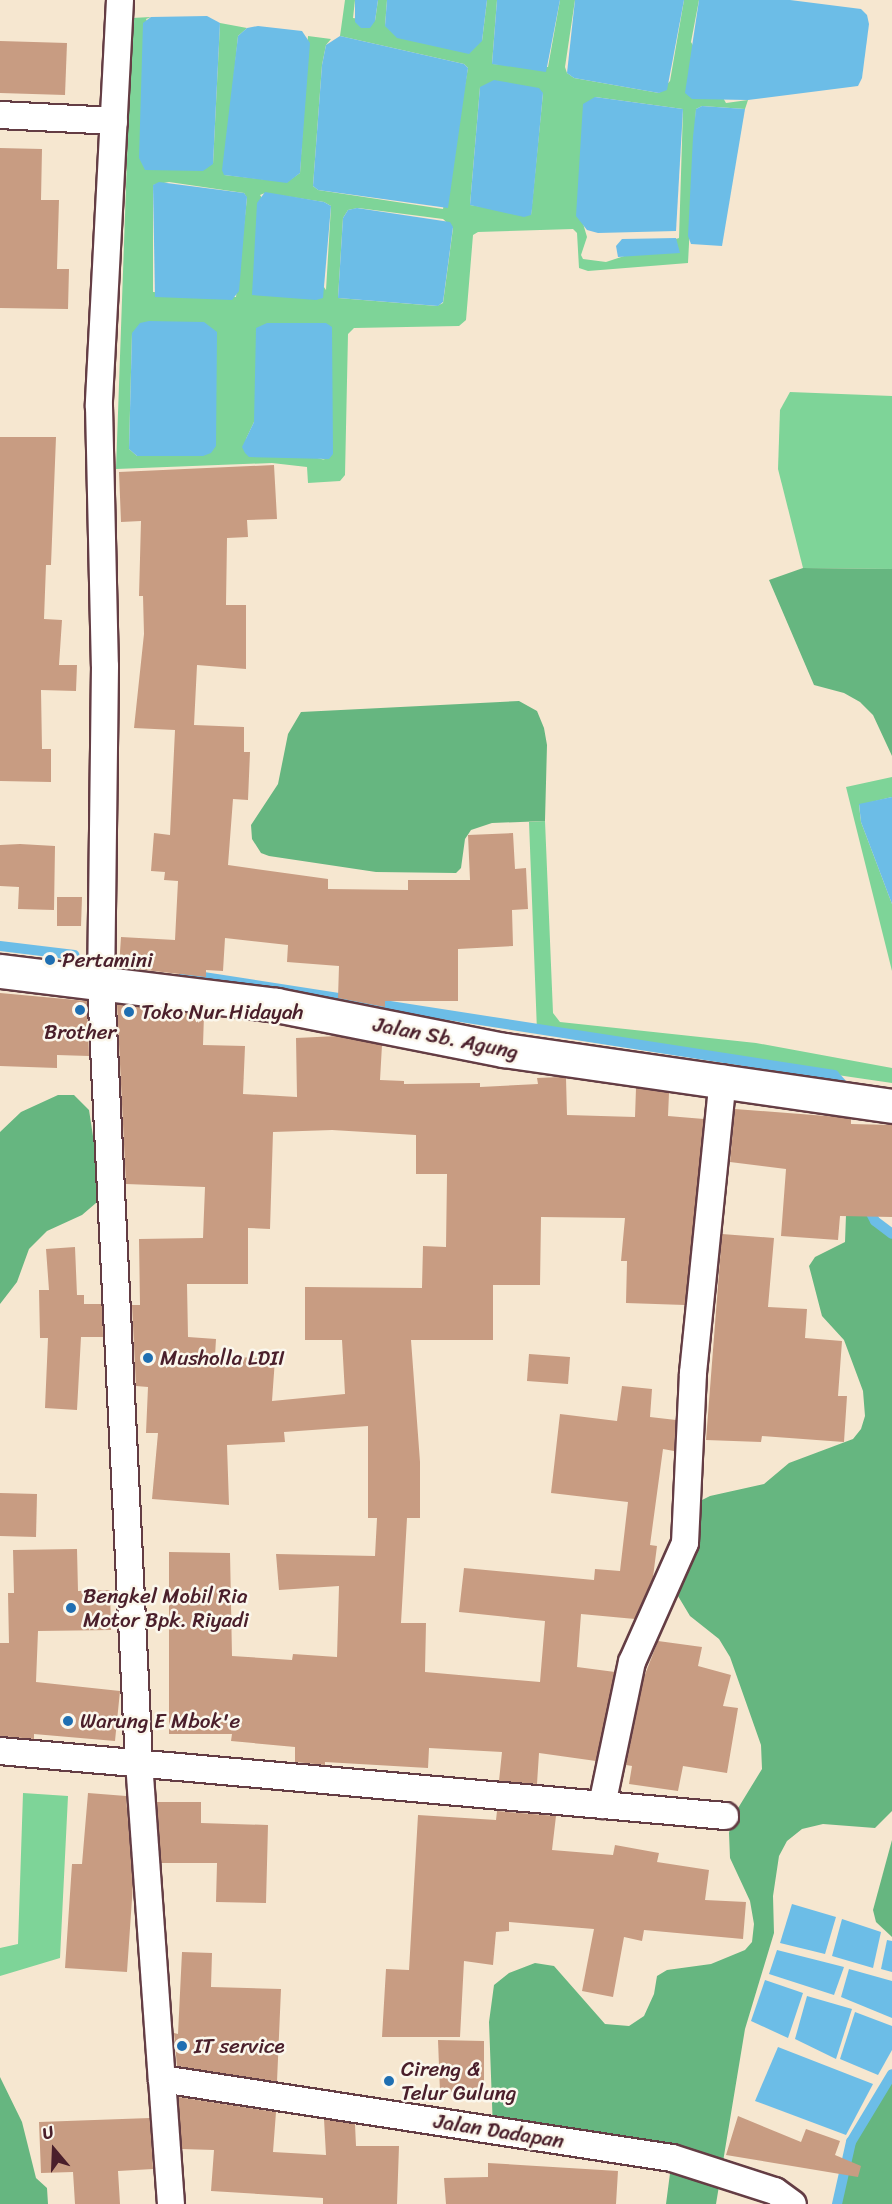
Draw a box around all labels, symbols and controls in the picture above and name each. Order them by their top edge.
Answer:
place label: Pertamini [62,947,153,973]
marker: Pertamini [43,953,57,967]
place label: Toko Nur Hidayah [141,999,303,1025]
marker: Brother [73,1003,87,1017]
marker: Toko Nur Hidayah [122,1005,136,1019]
street label: Jalan Sb. Agung [371,1012,521,1064]
place label: Brother [44,1019,116,1045]
place label: Musholla LDII [160,1345,285,1371]
marker: Musholla LDII [141,1351,155,1365]
place label: Bengkel Mobil Ria Motor Bpk. Riyadi [83,1583,249,1633]
marker: Bengkel Mobil Ria Motor Bpk. Riyadi [64,1601,78,1615]
place label: Warung E Mbok'e [80,1708,240,1734]
marker: Warung E Mbok'e [61,1714,75,1728]
place label: IT service [194,2033,285,2059]
marker: IT service [175,2039,189,2053]
place label: Cireng & Telur Gulung [401,2056,516,2106]
marker: Cireng & Telur Gulung [382,2074,396,2088]
street label: Jalan Dadapan [432,2108,566,2154]
text: U [38,2117,58,2148]
north arrow [24,2120,84,2180]

